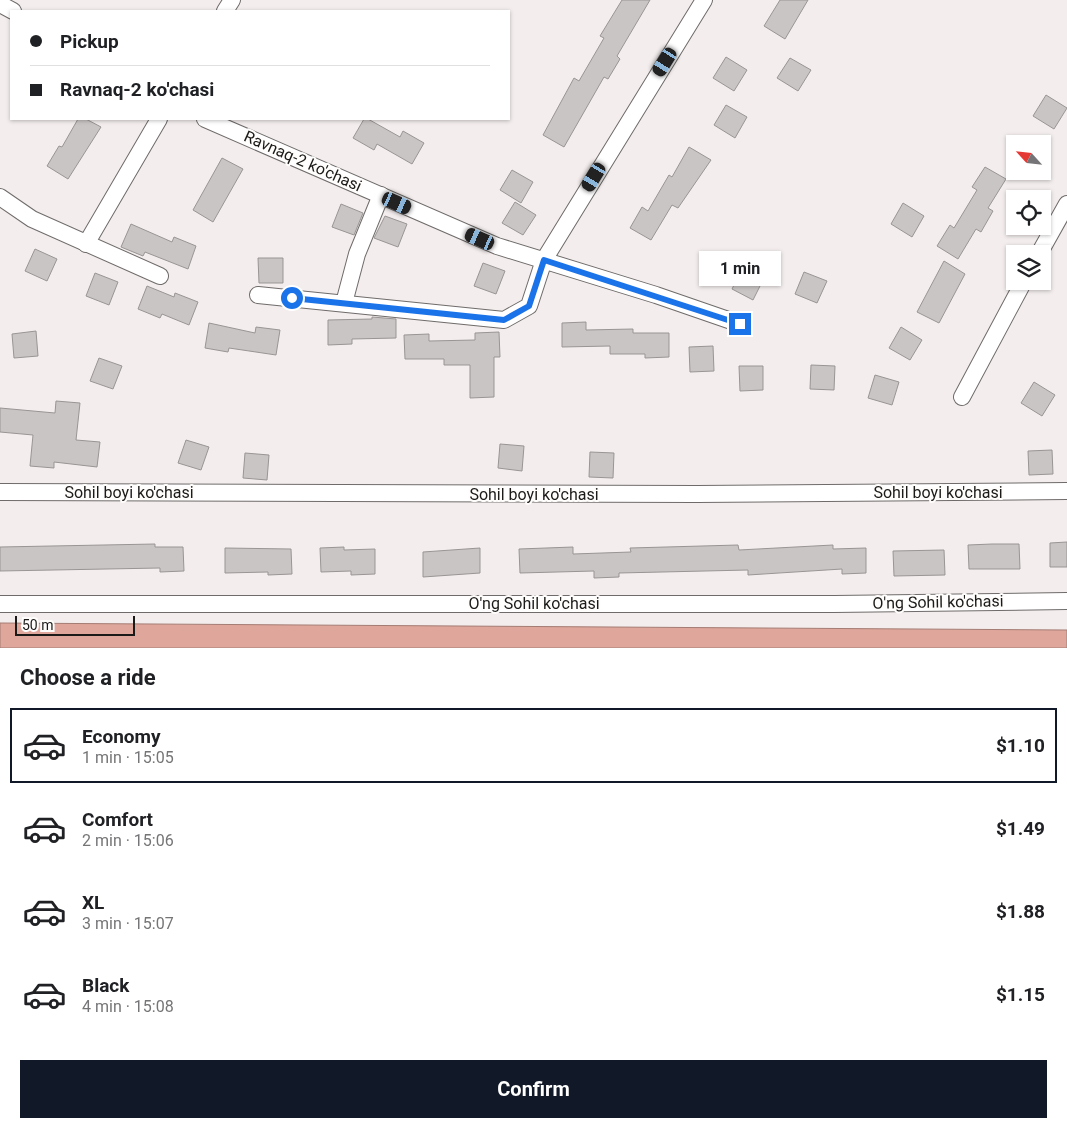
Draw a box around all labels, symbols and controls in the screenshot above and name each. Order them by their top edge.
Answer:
text: Pickup [60,30,119,53]
car [650,45,679,79]
text: Ravnaq-2 ko'chasi [60,78,214,101]
street label: Ravnaq-2 ko'chasi [241,127,365,195]
north arrow [1006,135,1051,180]
map controls [1006,135,1051,290]
car [579,160,608,194]
car [380,190,413,216]
button: locate [1006,190,1051,235]
car [463,226,496,252]
button: layers [1006,245,1051,290]
callout: 1 min [699,252,781,286]
text: 1 min [720,259,760,278]
route start [281,287,303,309]
route end [729,313,751,335]
street label: Sohil boyi ko'chasi [64,483,194,502]
street label: Sohil boyi ko'chasi [873,483,1003,502]
street label: Sohil boyi ko'chasi [469,485,599,504]
street label: O'ng Sohil ko'chasi [872,591,1004,613]
street label: O'ng Sohil ko'chasi [468,594,600,613]
scale bar [15,613,135,636]
text: 50 m [22,617,54,633]
text: Choose a ride [20,665,156,690]
icon: car [22,723,67,768]
text: Economy [82,725,161,748]
text: $1.10 [996,734,1045,757]
text: 1 min · 15:05 [82,748,174,767]
icon: car [22,806,67,851]
text: Comfort [82,808,153,831]
text: $1.49 [996,817,1045,840]
text: 2 min · 15:06 [82,831,174,850]
icon: car [22,889,67,934]
text: XL [82,891,104,914]
text: $1.88 [996,900,1045,923]
text: 3 min · 15:07 [82,914,174,933]
icon: car [22,972,67,1017]
text: Black [82,974,129,997]
text: $1.15 [996,983,1045,1006]
text: 4 min · 15:08 [82,997,174,1016]
button: Confirm [20,1060,1047,1118]

